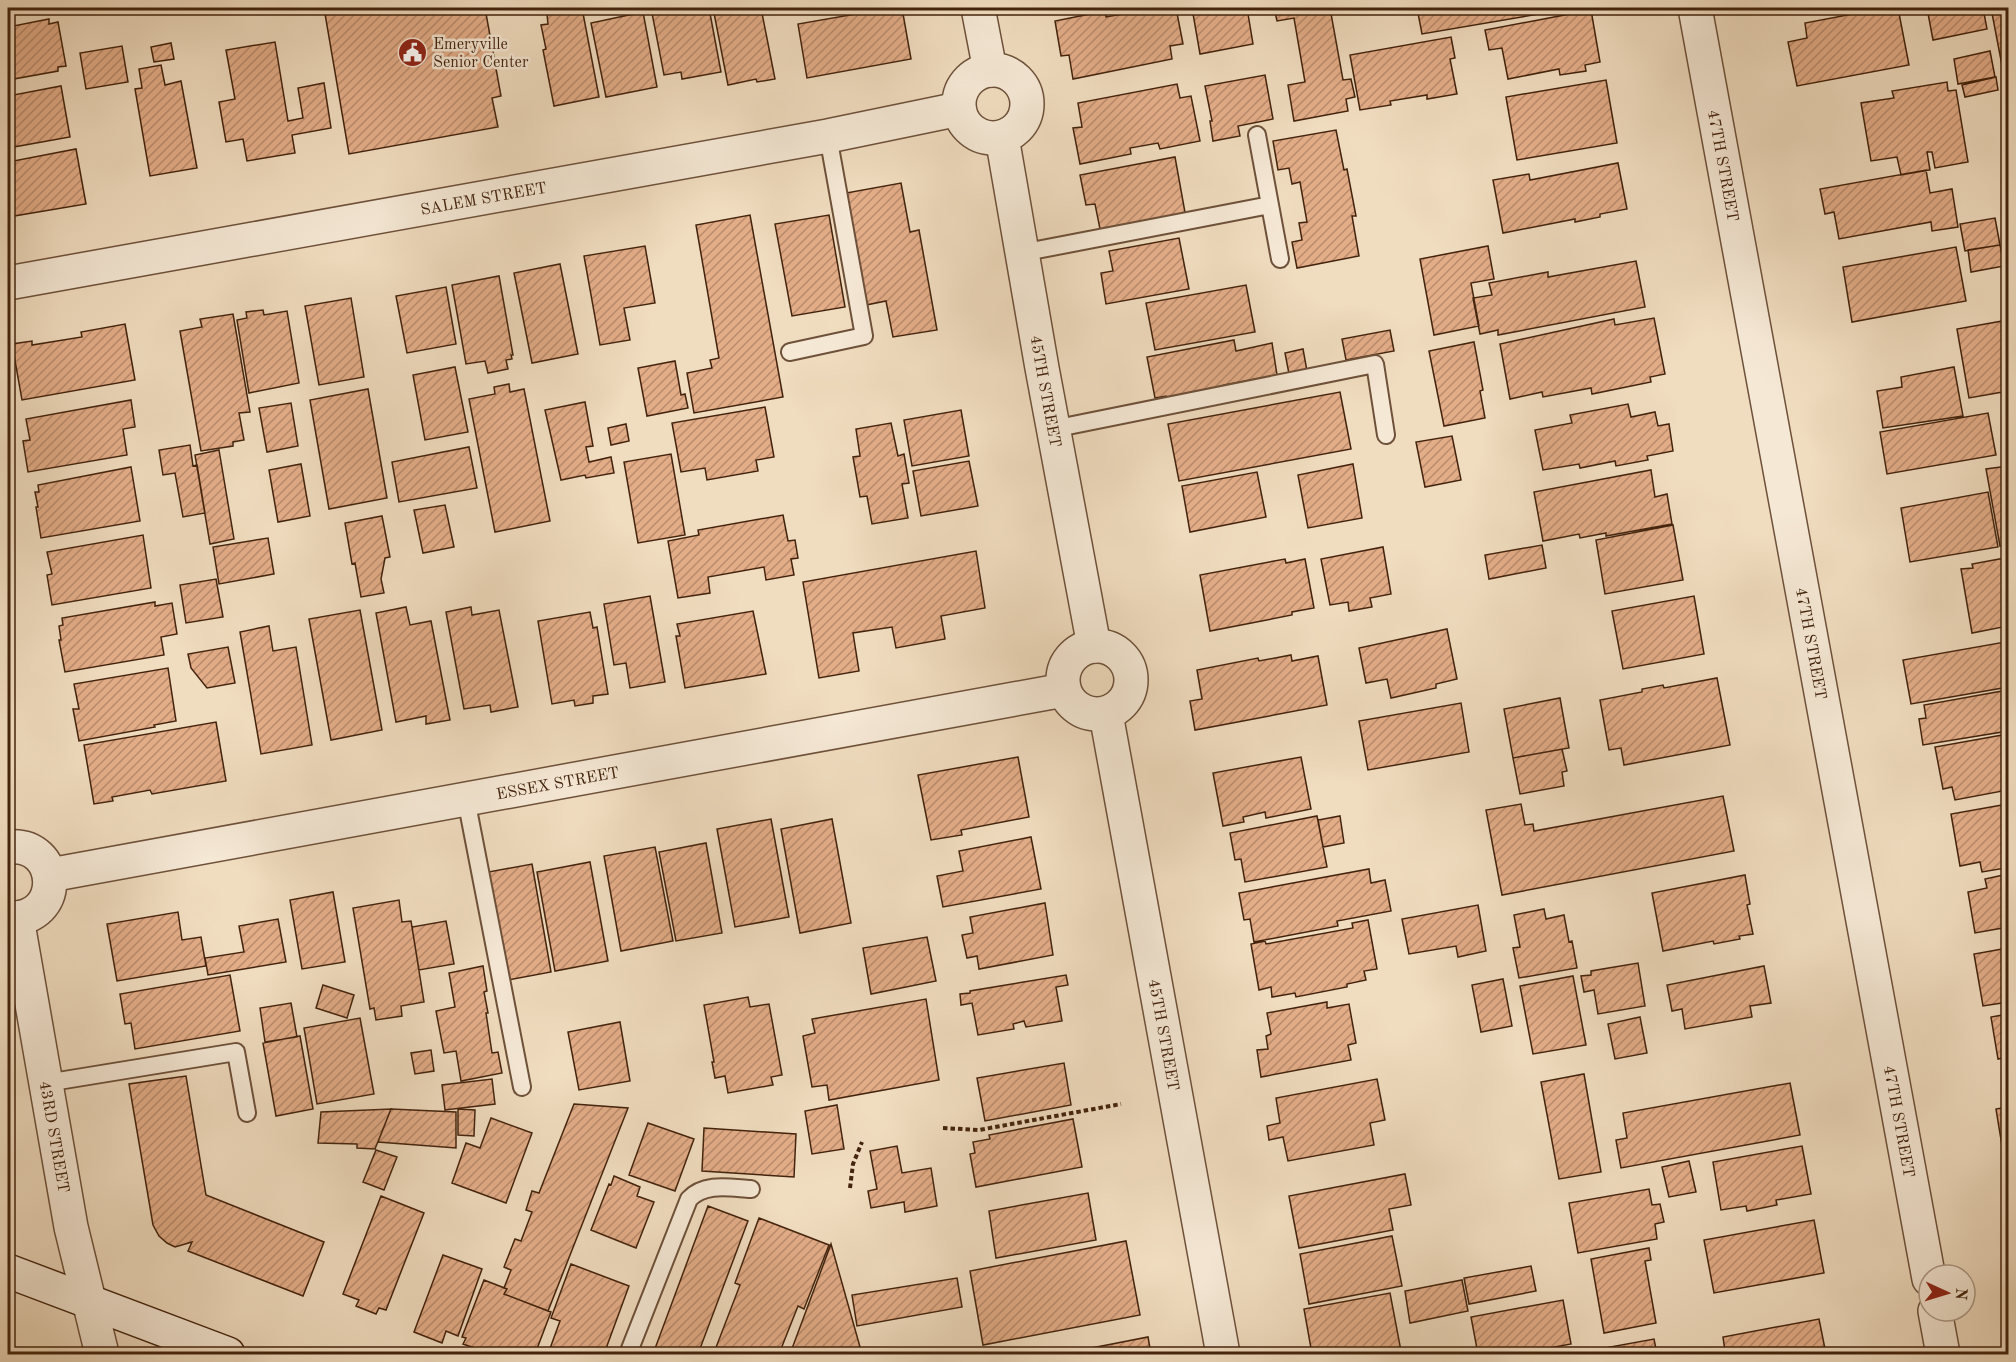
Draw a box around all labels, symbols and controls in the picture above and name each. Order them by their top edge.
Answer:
public building icon: Emeryville Senior Center [396,36,428,68]
place label: Emeryville Senior Center [433,37,529,71]
street label: 47TH STREET [1704,108,1740,223]
street label: SALEM STREET [419,181,548,219]
street label: 45TH STREET [1026,334,1063,449]
street label: 47TH STREET [1792,586,1828,701]
street label: ESSEX STREET [495,765,621,803]
street label: 45TH STREET [1145,978,1181,1092]
street label: 47TH STREET [1880,1064,1916,1179]
street label: 43RD STREET [36,1080,71,1194]
north arrow [1917,1263,1977,1323]
text: N [1952,1287,1968,1301]

